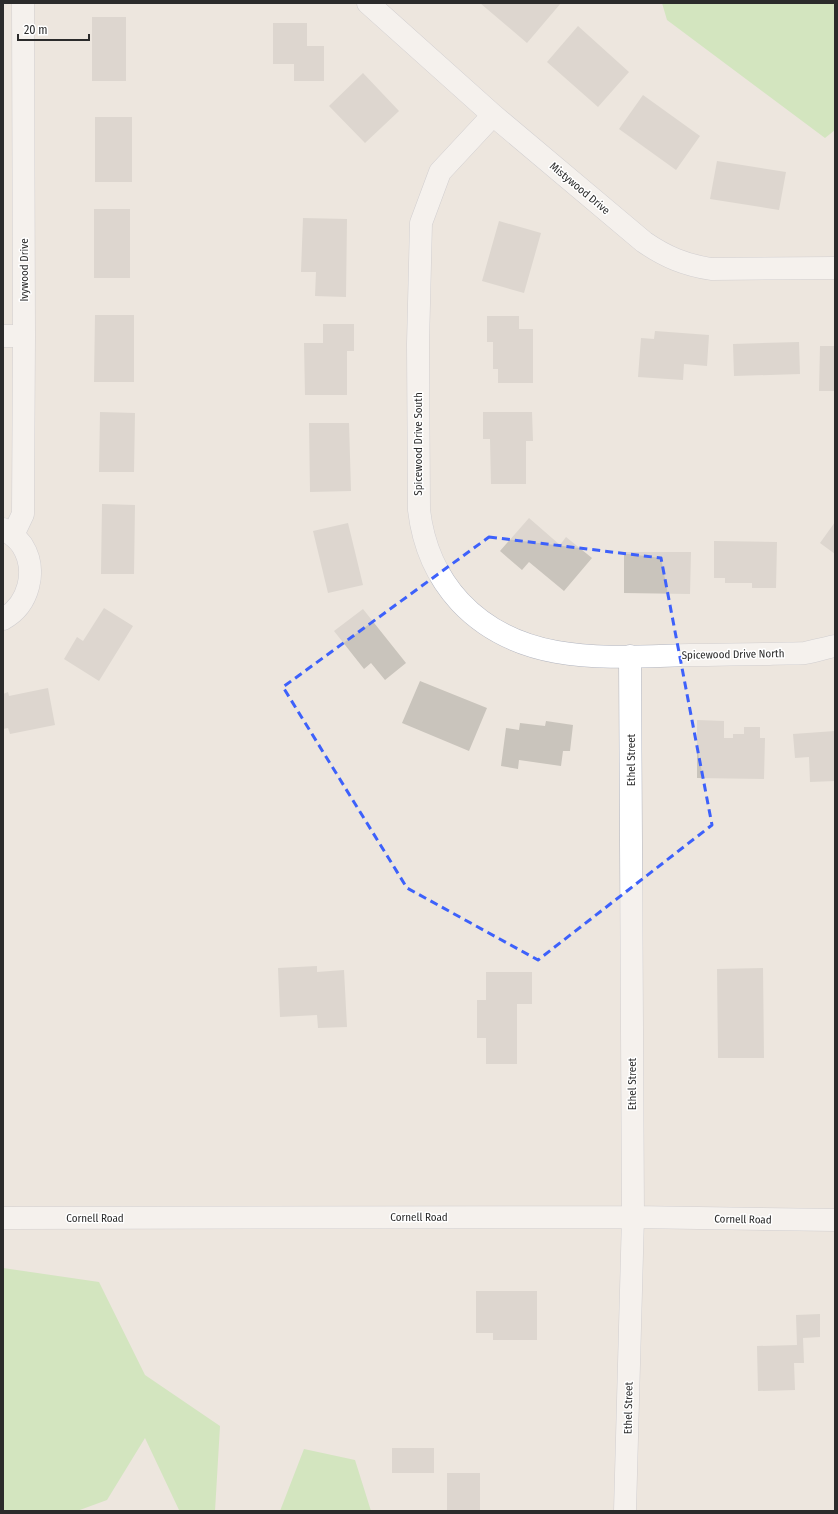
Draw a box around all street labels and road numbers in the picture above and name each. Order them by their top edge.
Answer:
street label: Mistywood Drive [547,160,612,217]
street label: Ivywood Drive [18,238,31,302]
street label: Spicewood Drive South [412,392,425,496]
street label: Spicewood Drive North [681,647,785,662]
street label: Ethel Street [625,733,638,786]
street label: Ethel Street [626,1057,639,1110]
street label: Cornell Road [390,1211,448,1224]
street label: Cornell Road [66,1212,124,1225]
street label: Cornell Road [714,1212,772,1227]
street label: Ethel Street [622,1381,635,1434]

